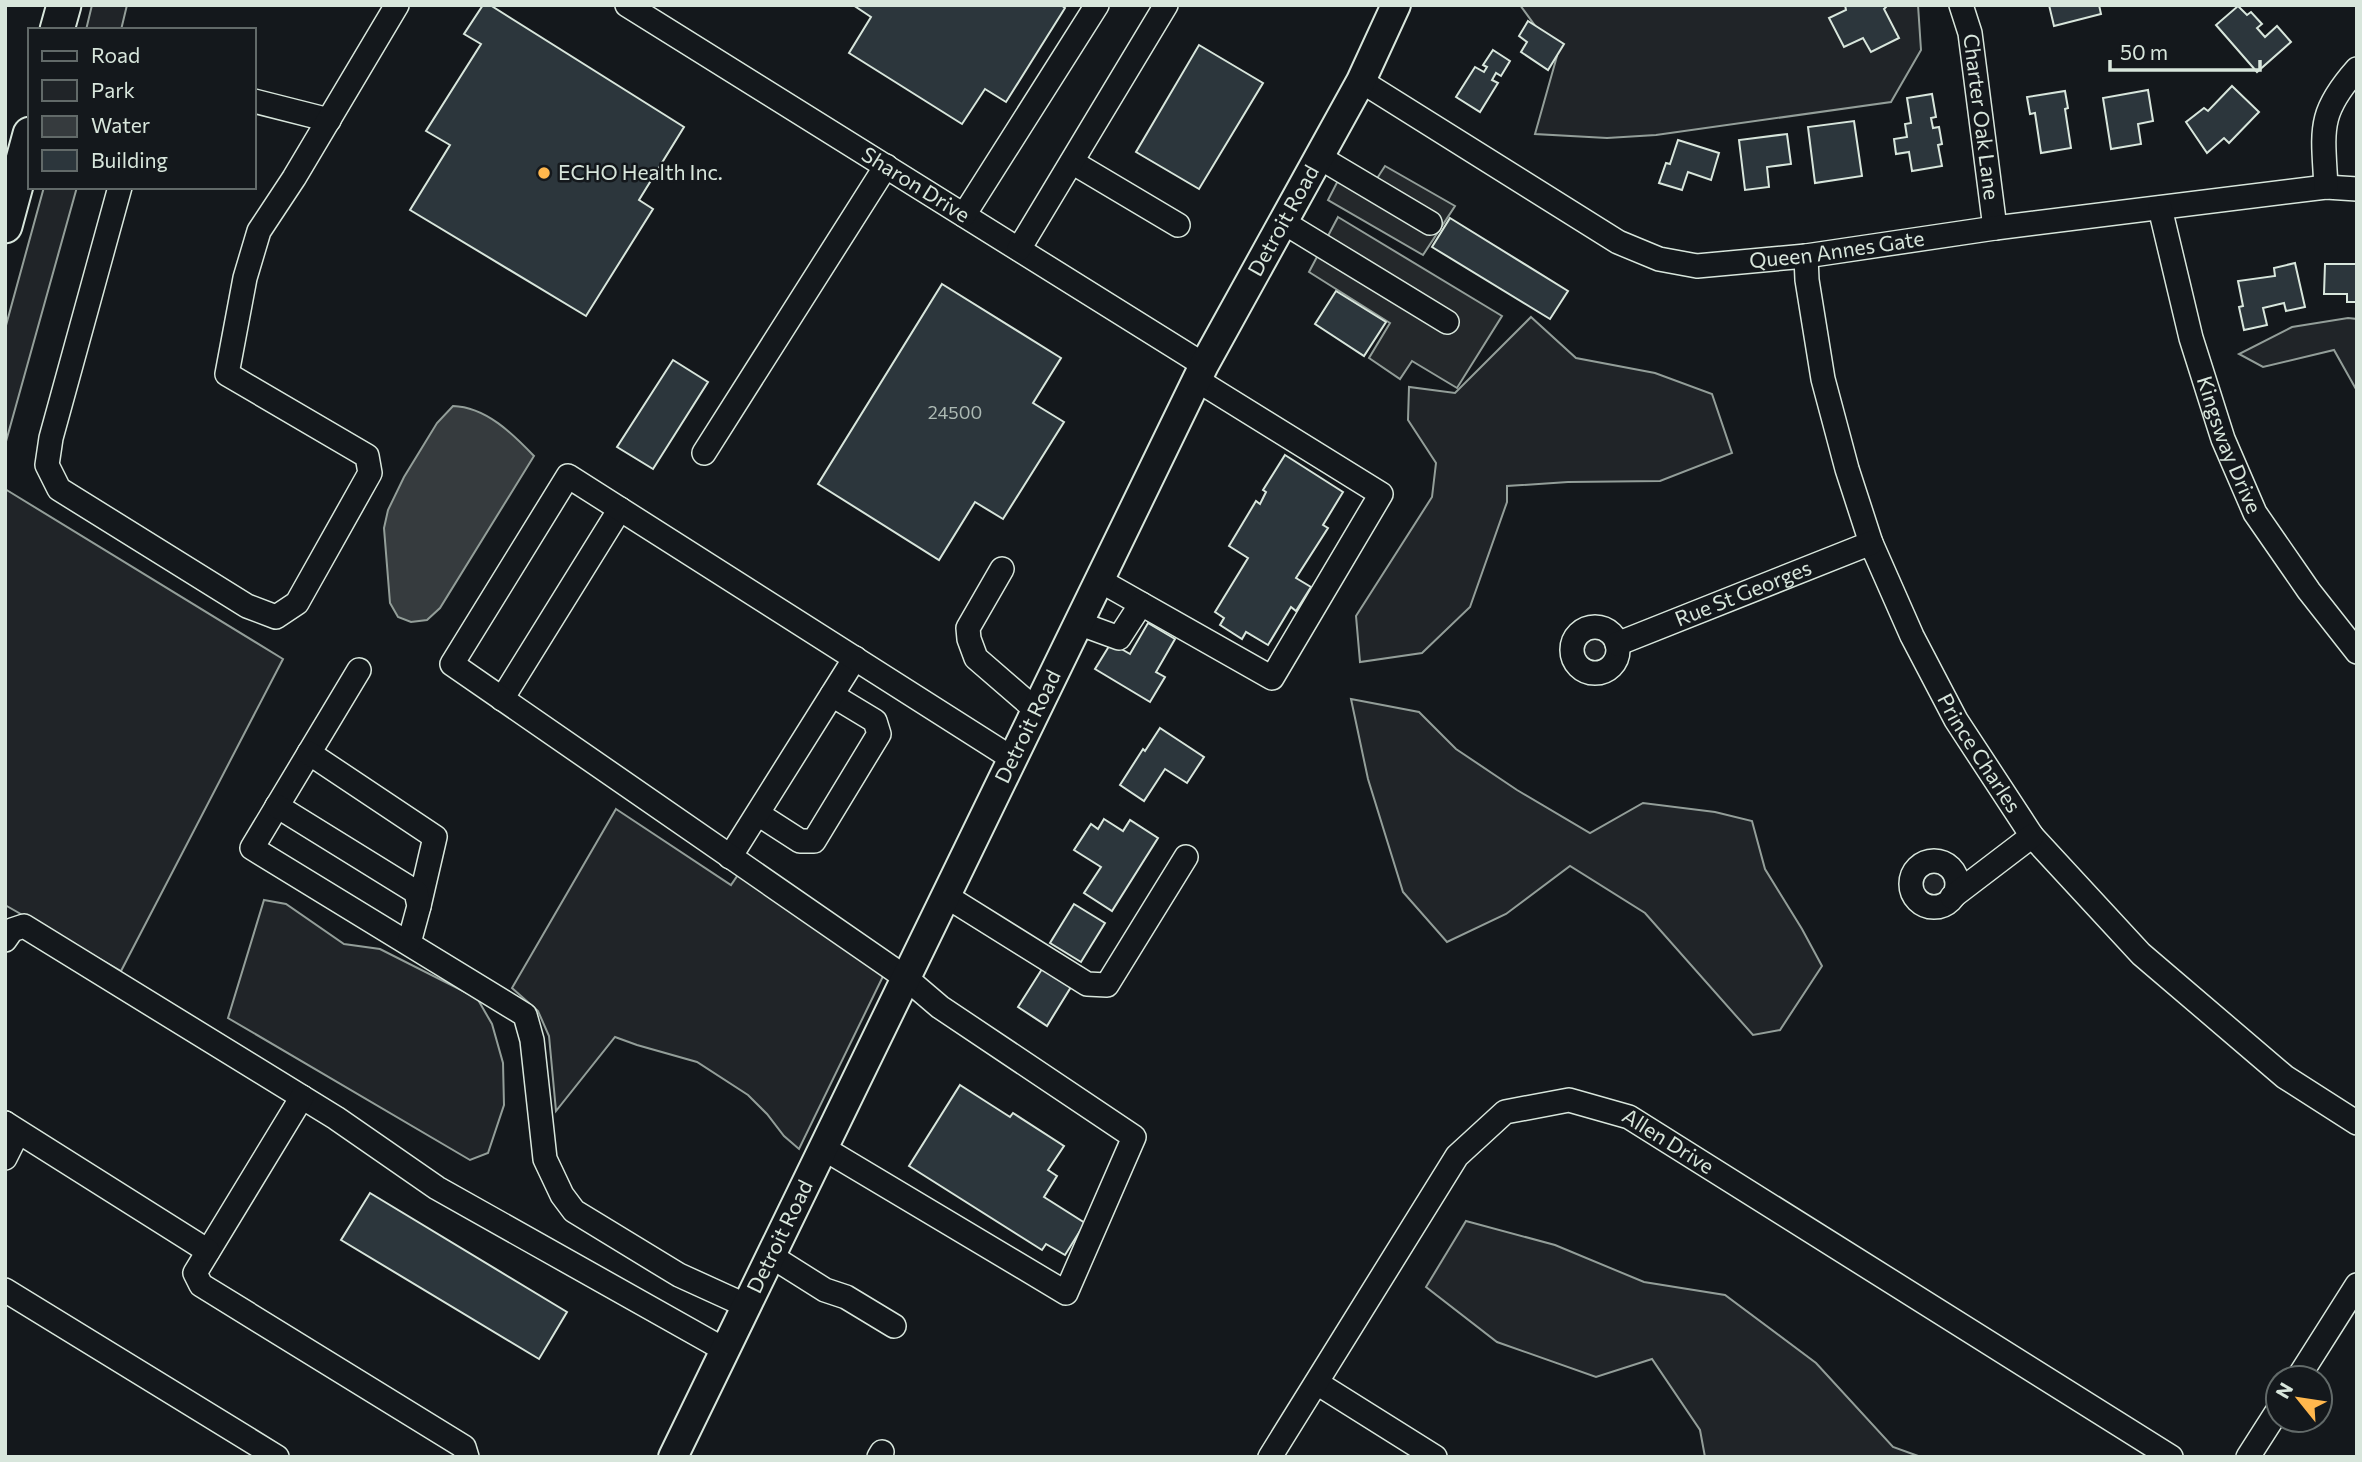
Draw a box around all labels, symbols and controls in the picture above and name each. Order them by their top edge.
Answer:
legend [28,28,256,189]
scale bar [2110,28,2260,72]
street label: Charter Oak Lane [1959,32,2005,201]
text: 50 m [2120,39,2168,64]
text: Road [91,42,140,67]
text: Park [91,77,135,102]
text: Water [91,112,150,137]
street label: Sharon Drive [858,141,975,227]
text: Building [91,147,168,172]
place label: ECHO Health Inc. [558,159,723,184]
street label: Detroit Road [1242,160,1323,280]
marker: ECHO Health Inc. [536,165,552,181]
street label: Queen Annes Gate [1748,225,1926,272]
street label: Kingsway Drive [2193,373,2268,517]
house number: 24500 [928,401,982,423]
street label: Rue St Georges [1671,554,1815,631]
street label: Detroit Road [989,665,1065,787]
street label: Prince Charles [1933,689,2027,817]
street label: Allen Drive [1618,1102,1719,1178]
street label: Detroit Road [741,1175,817,1297]
north arrow [2264,1364,2334,1434]
text: N [2270,1378,2297,1402]

